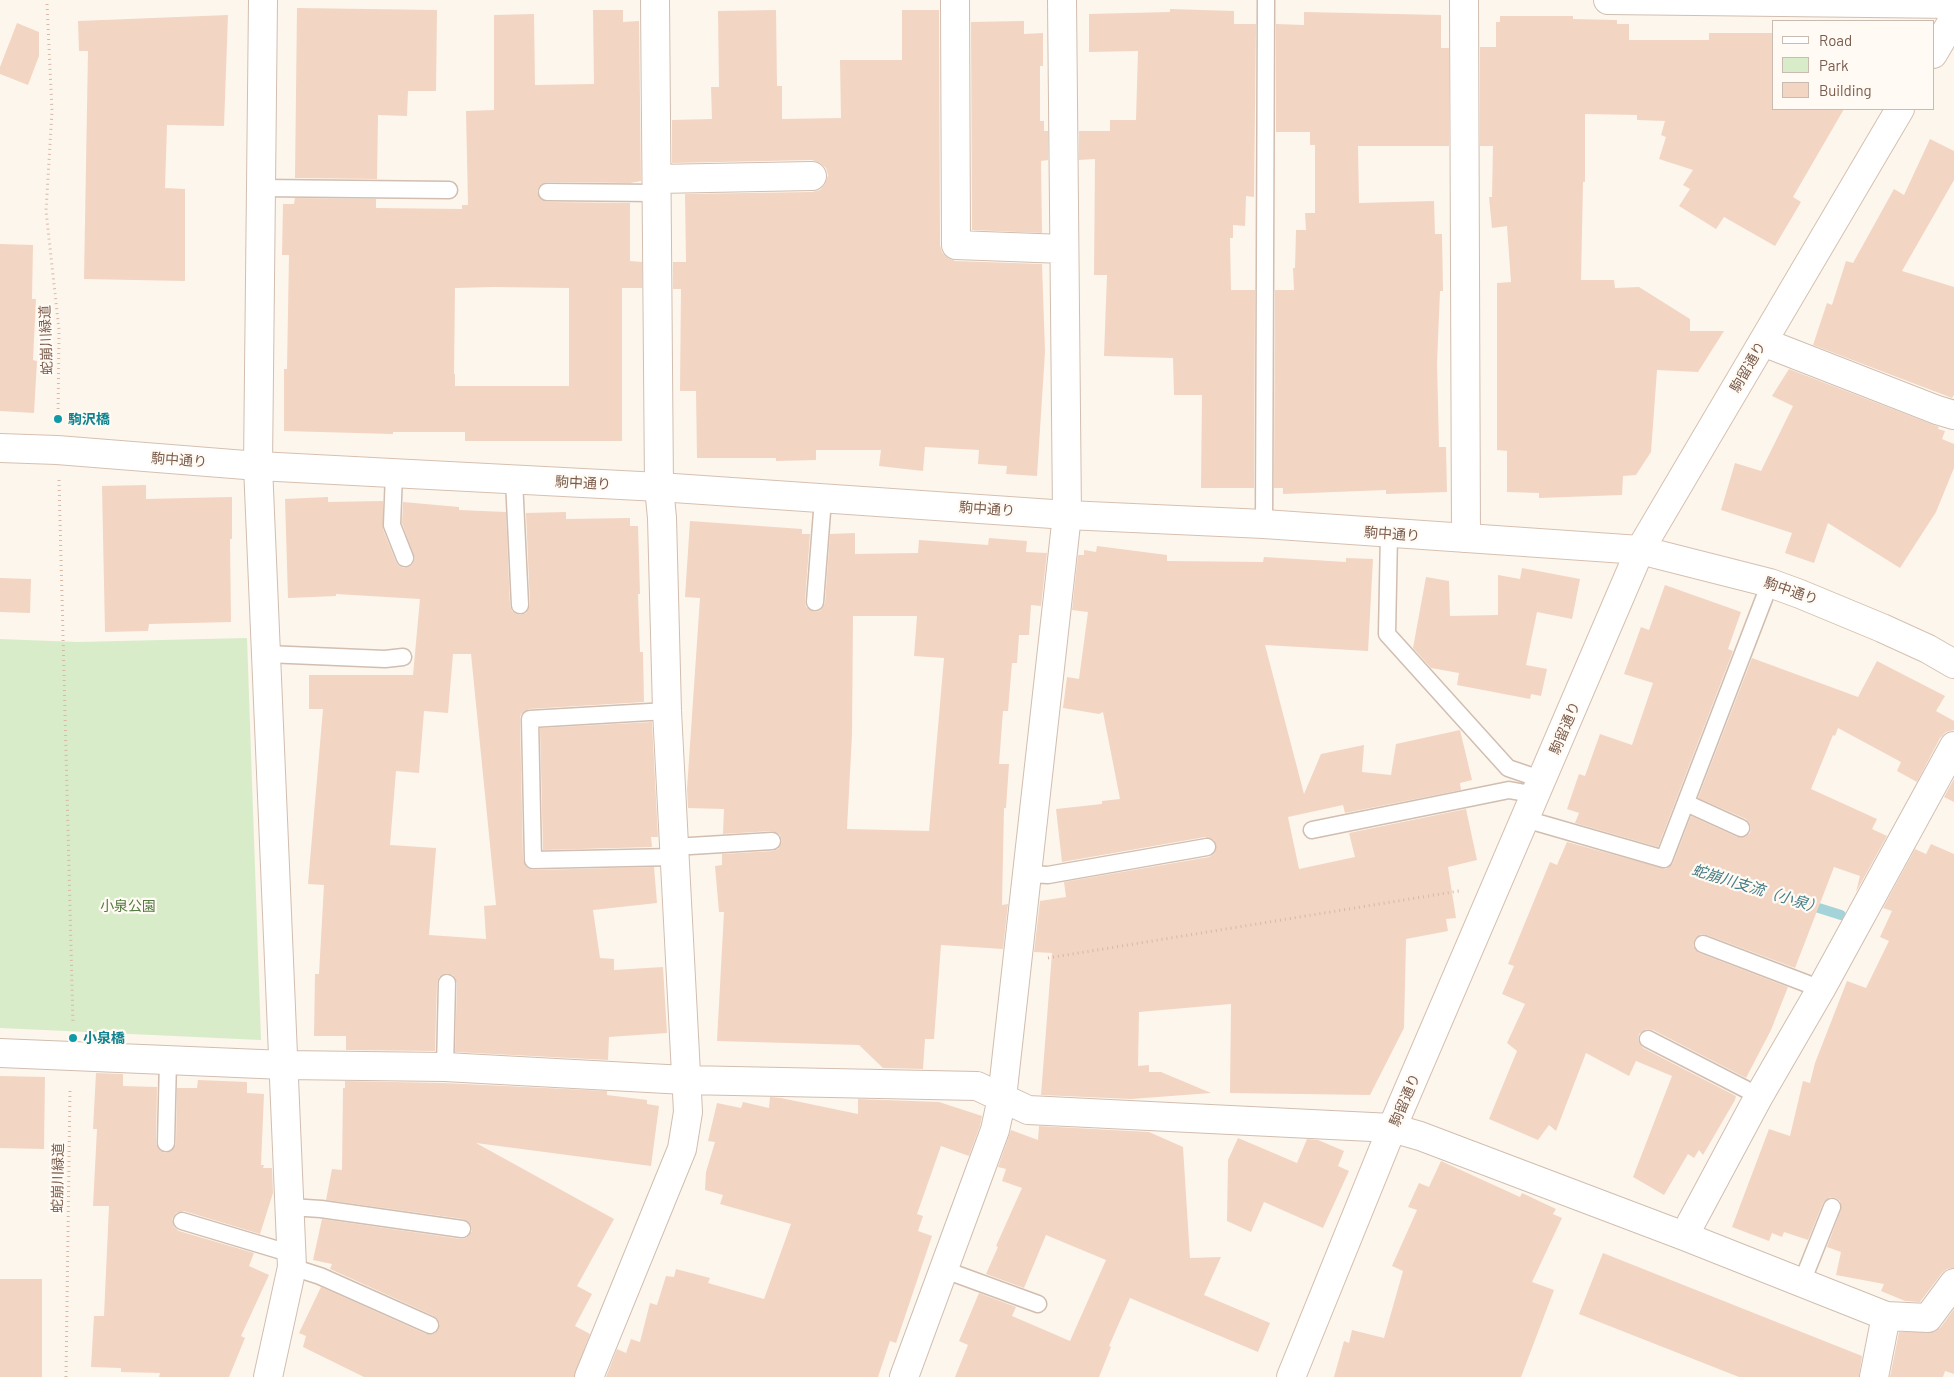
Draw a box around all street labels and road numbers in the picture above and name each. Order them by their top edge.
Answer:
street label: 蛇崩川緑道 [36,305,56,375]
street label: 駒留通り [1727,339,1769,395]
street label: 駒中通り [150,450,208,470]
street label: 駒中通り [555,473,611,493]
street label: 駒中通り [958,499,1016,519]
street label: 駒中通り [1363,524,1421,544]
street label: 駒中通り [1762,574,1820,608]
street label: 駒留通り [1546,699,1584,757]
street label: 駒留通り [1386,1071,1424,1129]
street label: 蛇崩川緑道 [49,1143,67,1213]

